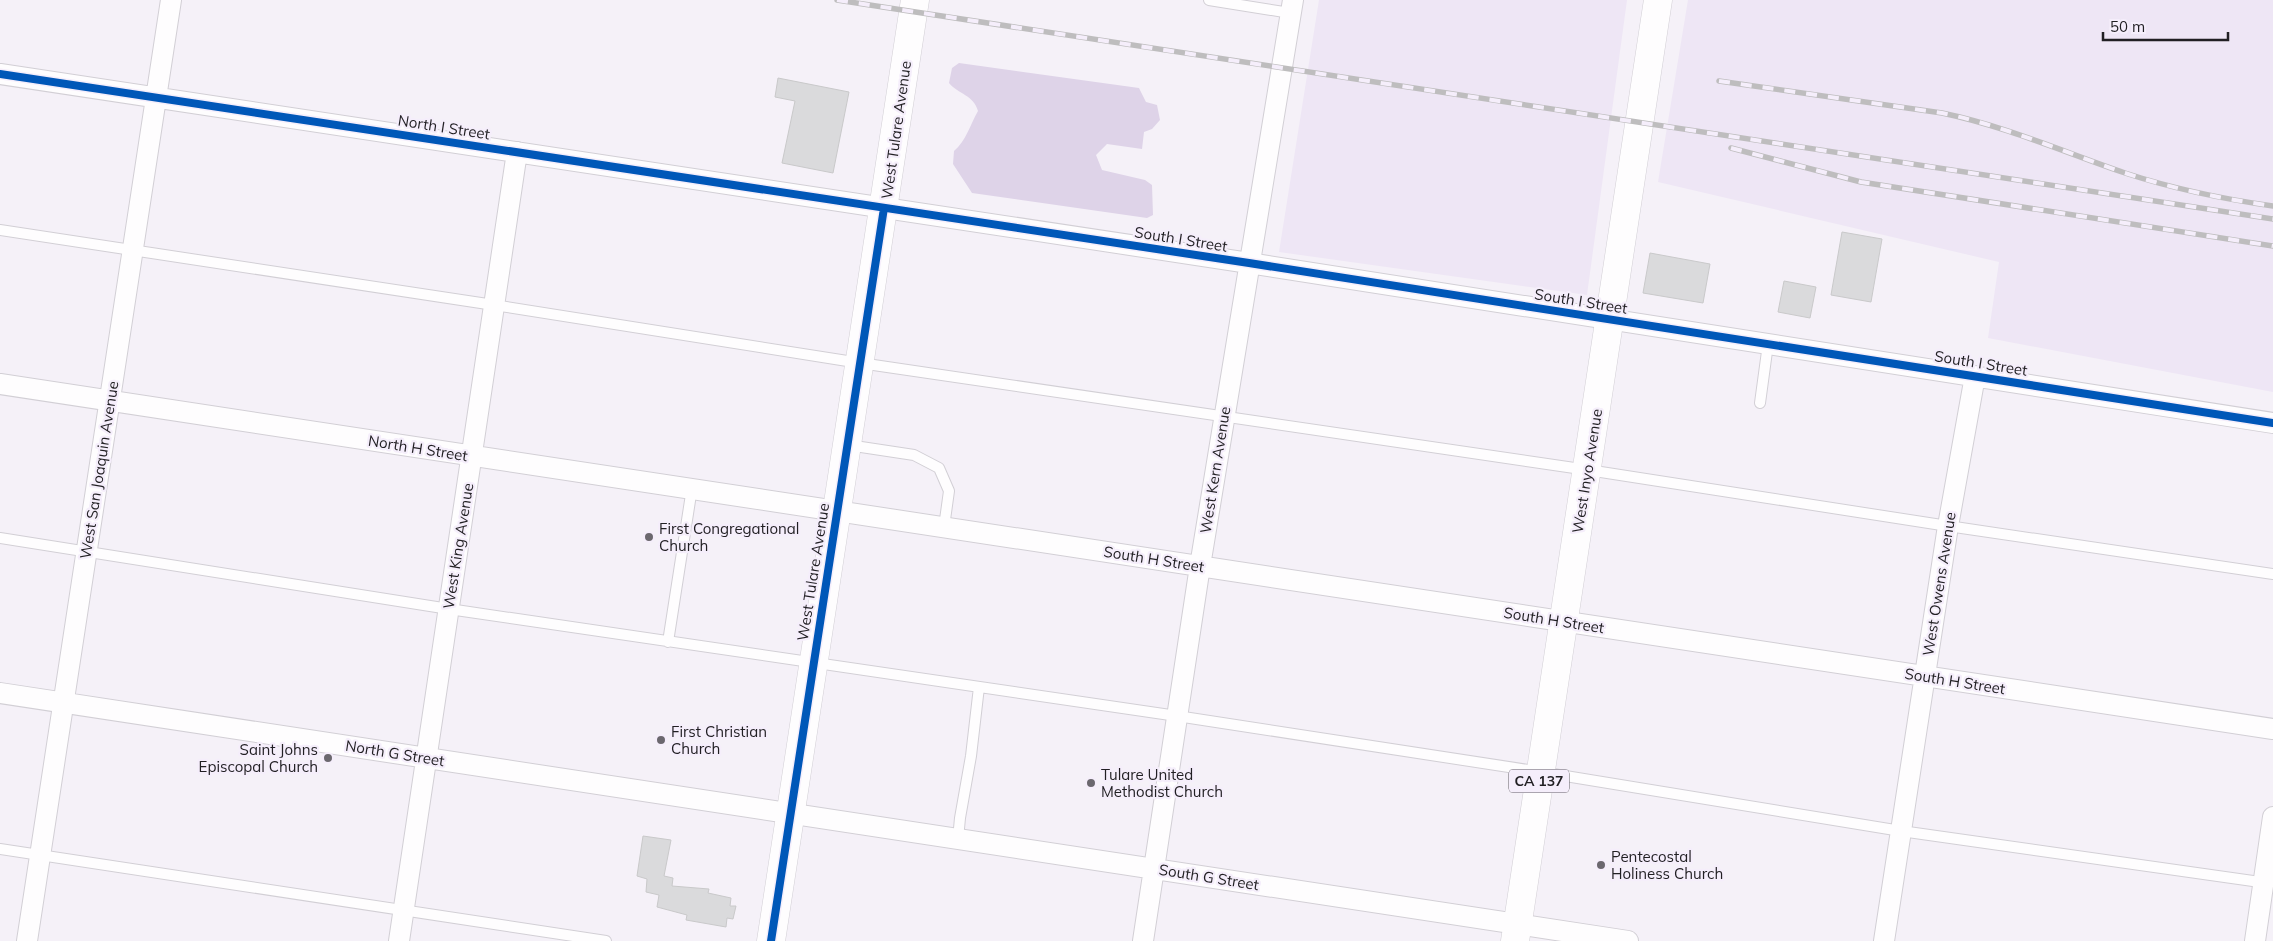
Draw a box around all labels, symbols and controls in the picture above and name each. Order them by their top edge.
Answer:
scale bar [2103,10,2228,42]
text: 50 m [2110,17,2145,36]
street label: West Tulare Avenue [877,60,915,200]
street label: North I Street [397,110,491,144]
street label: South I Street [1133,222,1229,256]
street label: South I Street [1533,284,1629,318]
street label: South I Street [1933,346,2029,380]
street label: West San Joaquin Avenue [76,380,122,560]
street label: West Kern Avenue [1196,405,1234,535]
street label: West Inyo Avenue [1568,407,1606,535]
street label: North H Street [367,431,469,465]
street label: West King Avenue [439,482,477,610]
street label: West Tulare Avenue [793,502,833,642]
street label: West Owens Avenue [1918,511,1960,657]
place label: First Congregational Church [659,519,799,555]
marker: First Congregational Church [643,531,655,543]
street label: South H Street [1102,542,1206,576]
street label: South H Street [1502,603,1606,637]
street label: South H Street [1903,664,2007,698]
place label: First Christian Church [671,722,767,758]
marker: First Christian Church [655,734,667,746]
street label: North G Street [344,736,446,770]
place label: Saint Johns Episcopal Church [199,740,318,776]
marker: Saint Johns Episcopal Church [322,752,334,764]
place label: Tulare United Methodist Church [1101,765,1223,801]
road number: CA 137 [1509,769,1569,792]
marker: Tulare United Methodist Church [1085,777,1097,789]
place label: Pentecostal Holiness Church [1611,847,1723,883]
marker: Pentecostal Holiness Church [1595,859,1607,871]
street label: South G Street [1158,860,1260,894]

